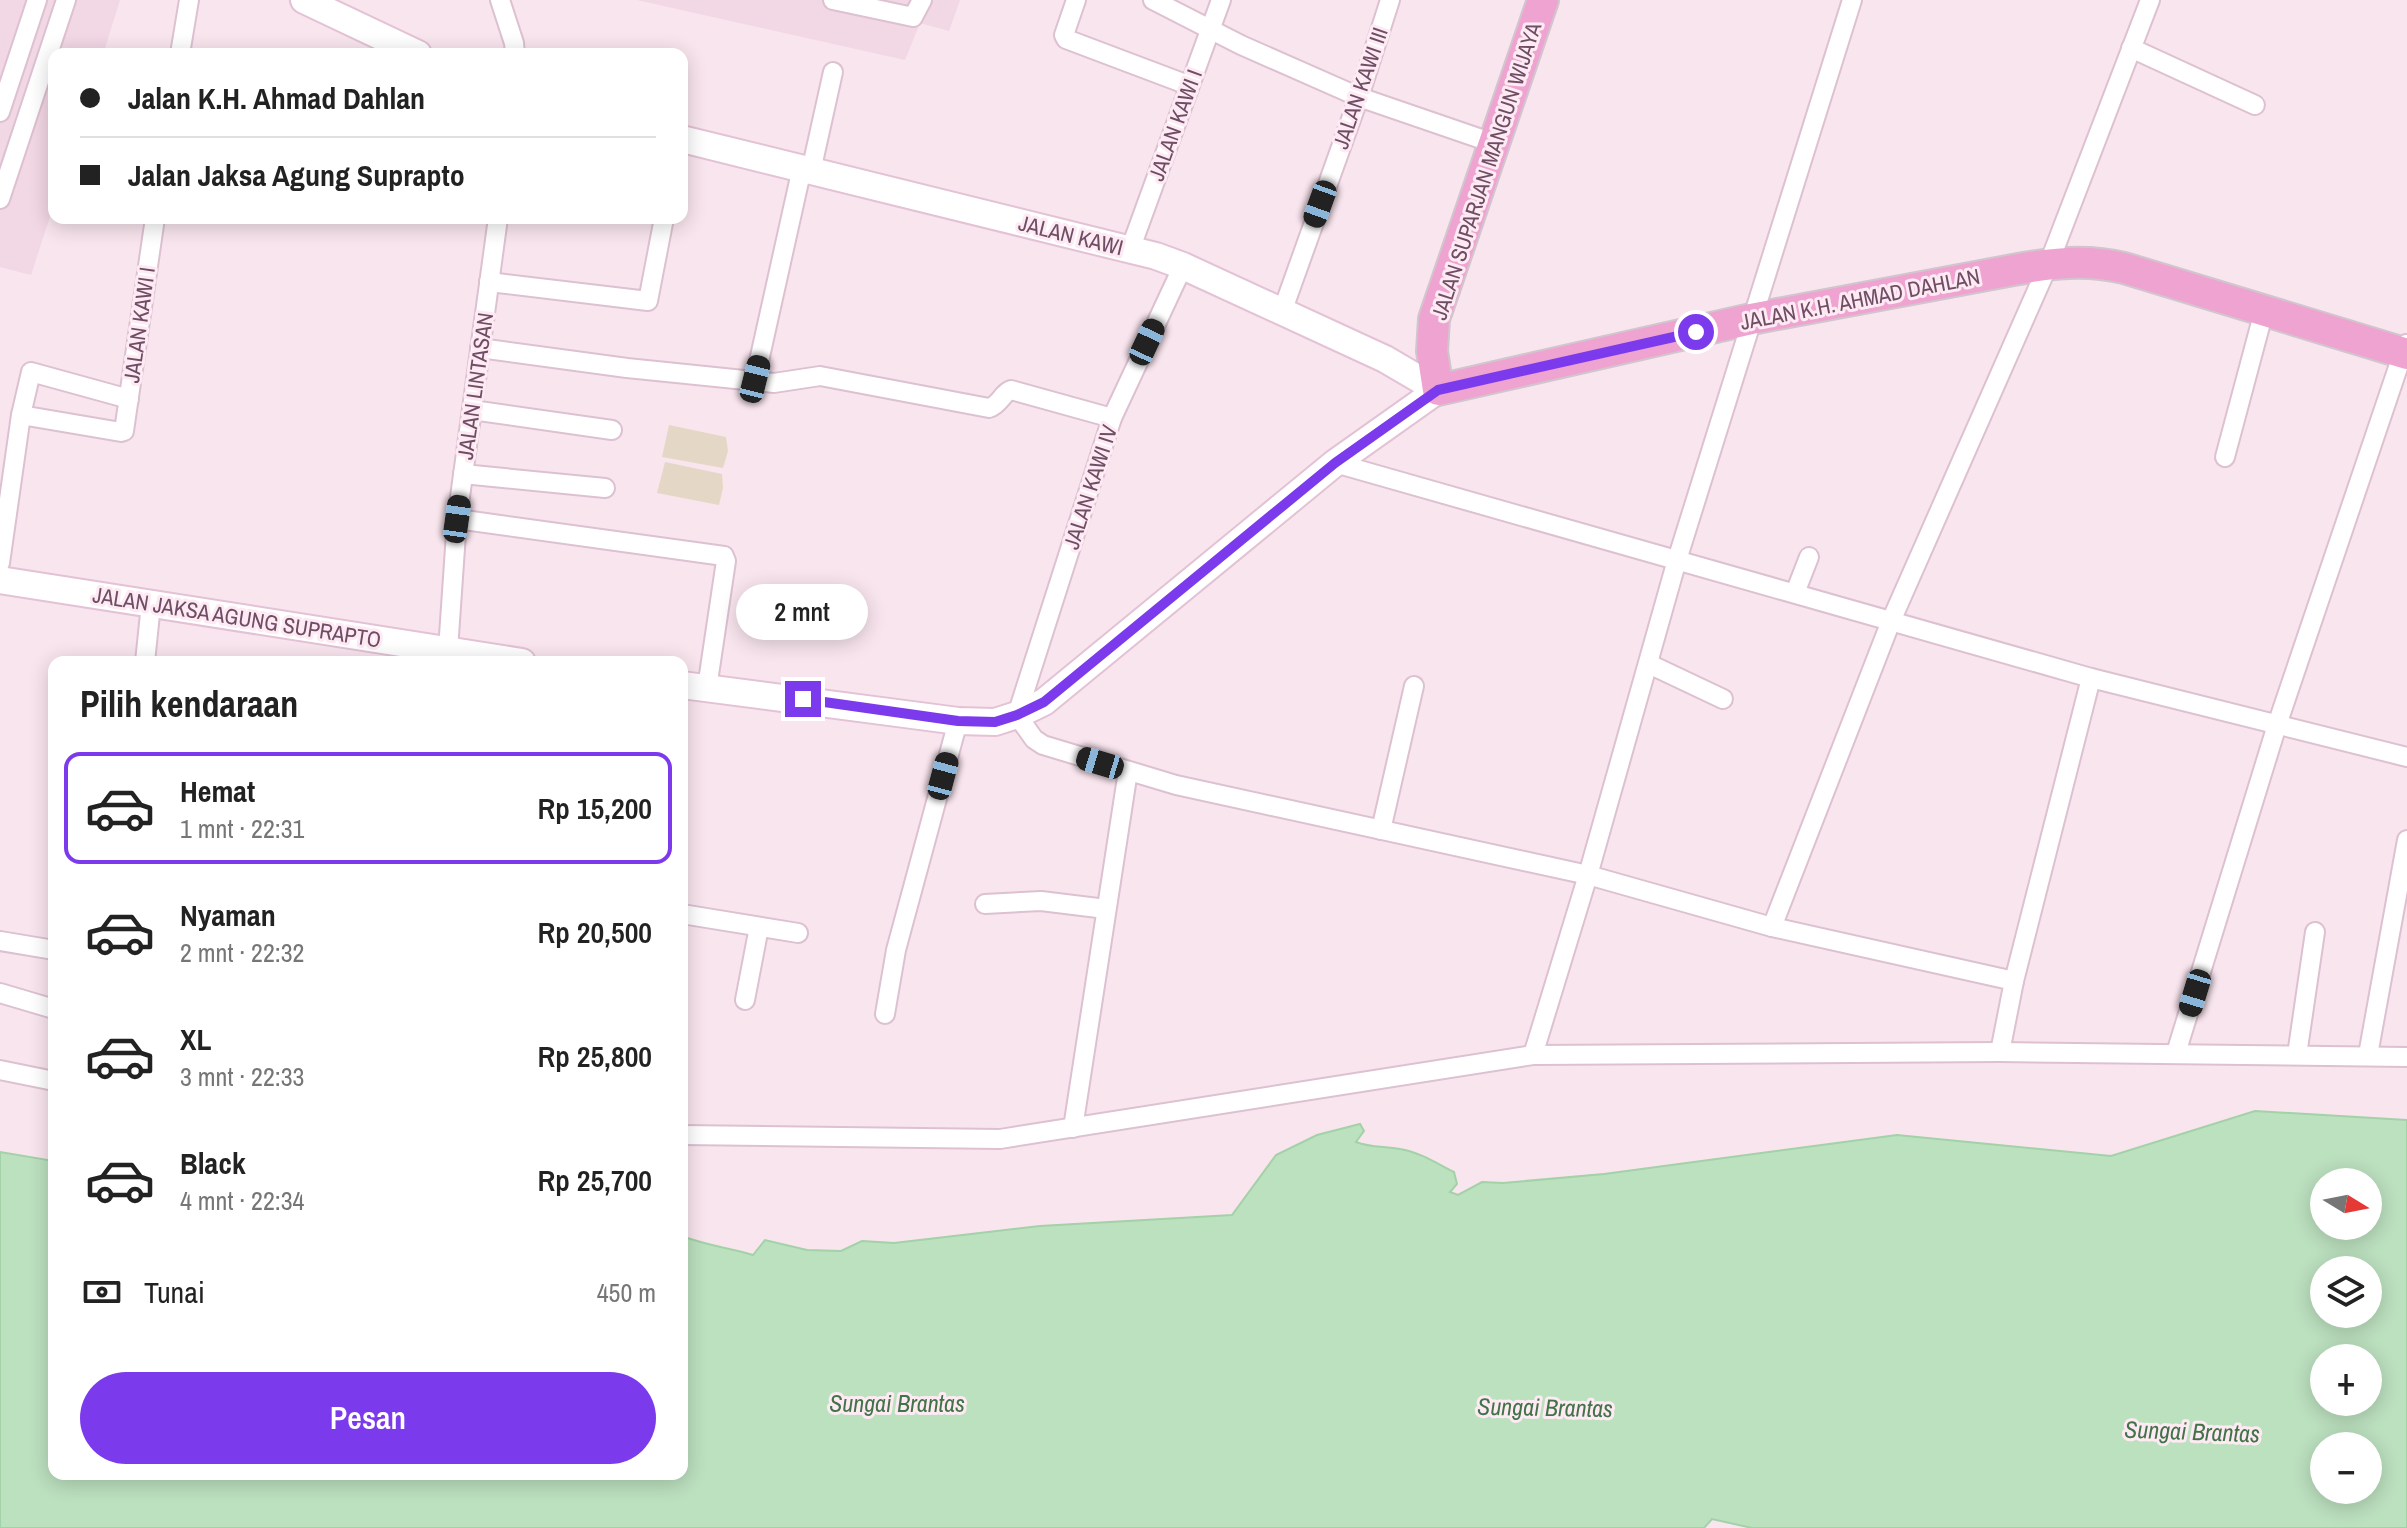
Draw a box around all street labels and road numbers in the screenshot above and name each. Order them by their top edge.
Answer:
street label: JALAN SUPARJAN MANGUN WIJAYA [1424,18,1549,323]
street label: JALAN KAWI III [1325,23,1395,153]
street label: JALAN KAWI I [1141,65,1209,185]
street label: JALAN KAWI [1016,208,1126,262]
street label: JALAN K.H. AHMAD DAHLAN [1738,261,1982,337]
street label: JALAN KAWI I [116,265,162,385]
street label: JALAN LINTASAN [450,311,500,461]
street label: JALAN KAWI IV [1056,421,1124,553]
street label: JALAN JAKSA AGUNG SUPRAPTO [91,579,383,655]

